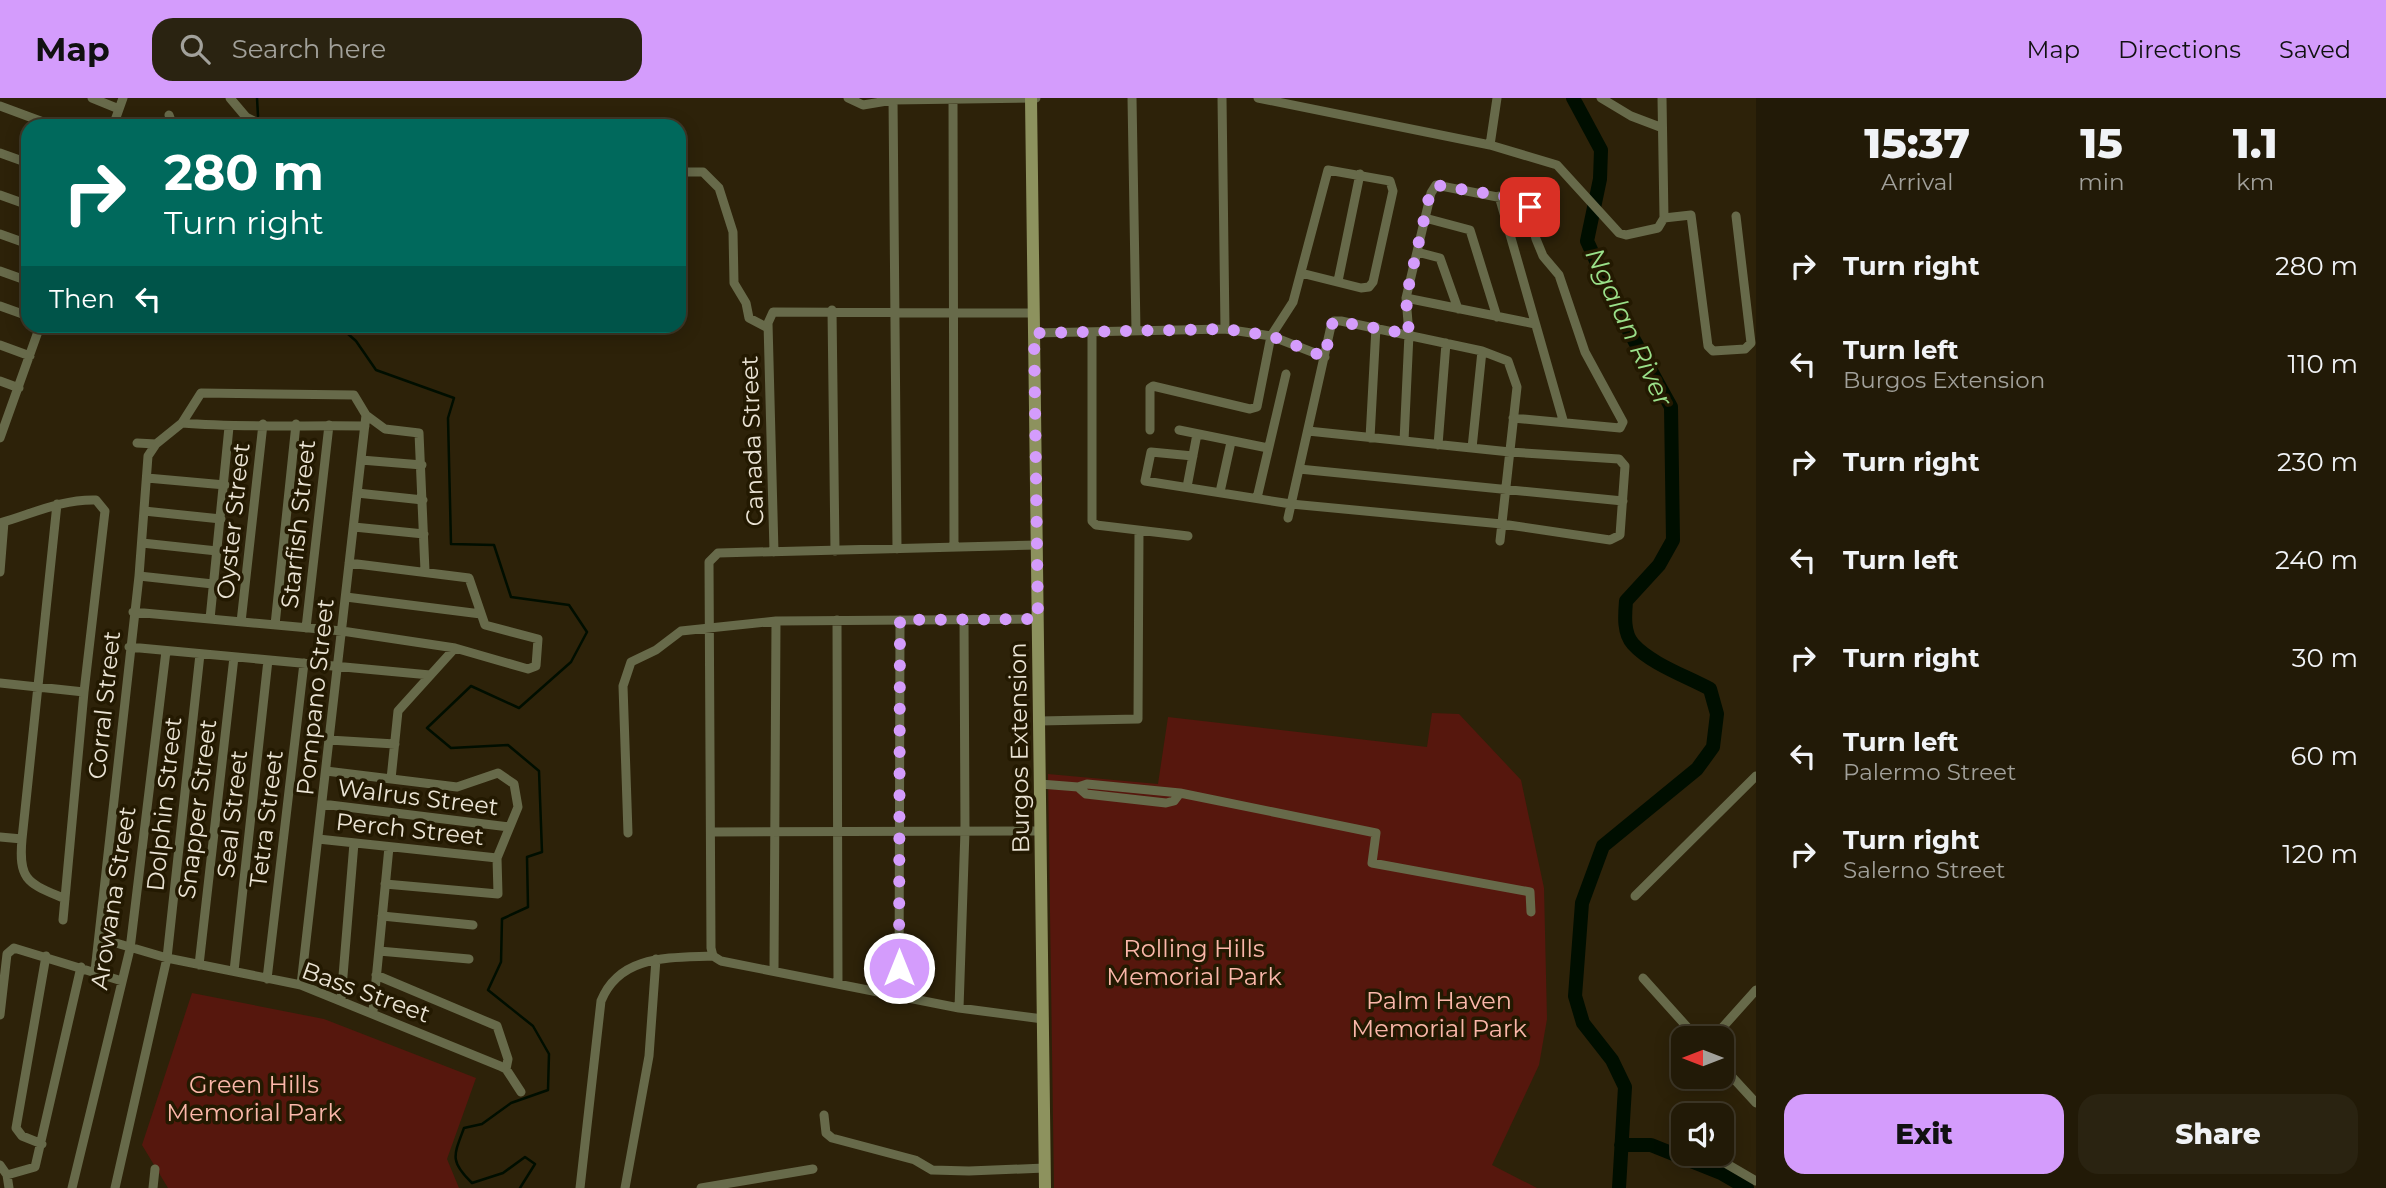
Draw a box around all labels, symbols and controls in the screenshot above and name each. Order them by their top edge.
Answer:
search box [152,18,642,81]
text: Map [35,29,110,69]
icon: search [176,30,214,68]
text: Search here [232,33,386,65]
text: Map [2027,35,2080,64]
text: Directions [2118,35,2241,64]
text: Saved [2279,35,2351,64]
text: 15:37 [1864,117,1970,169]
text: 15 [2080,117,2123,169]
text: 1.1 [2233,117,2278,169]
text: 280 m [164,143,324,202]
icon: right [49,147,140,238]
text: Arrival [1881,168,1953,196]
text: min [2078,168,2124,196]
text: km [2236,168,2274,196]
pin [1500,177,1560,237]
icon: arrive [1511,188,1549,226]
text: Turn right [164,203,324,242]
water label: Ngalan River [1578,243,1680,412]
icon: right [1784,247,1822,285]
text: Turn right [1843,250,1979,282]
text: 280 m [2275,250,2358,282]
icon: left [129,280,167,318]
text: Then [49,283,115,315]
text: Turn left [1843,334,1959,366]
icon: left [1784,345,1822,383]
text: 110 m [2288,348,2358,380]
street label: Canada Street [735,355,769,527]
text: Burgos Extension [1843,366,2045,394]
street label: Starfish Street [275,438,321,610]
street label: Oyster Street [210,441,256,601]
icon: right [1784,443,1822,481]
text: Turn right [1843,446,1979,478]
text: 230 m [2277,446,2358,478]
icon: left [1784,541,1822,579]
text: Turn left [1843,544,1959,576]
text: 240 m [2275,544,2358,576]
street label: Pompano Street [290,597,340,797]
street label: Corral Street [82,629,126,781]
icon: right [1784,639,1822,677]
street label: Burgos Extension [1003,642,1035,854]
text: Turn right [1843,642,1979,674]
text: 30 m [2292,642,2358,674]
street label: Dolphin Street [140,715,188,893]
street label: Snapper Street [172,717,222,900]
text: Turn left [1843,726,1959,758]
icon: left [1784,737,1822,775]
text: 60 m [2291,740,2358,772]
street label: Seal Street [211,748,253,879]
street label: Tetra Street [243,748,289,889]
text: Palermo Street [1843,758,2016,786]
street label: Walrus Street [336,773,501,821]
street label: Arowana Street [84,804,142,992]
street label: Perch Street [334,807,486,851]
text: Turn right [1843,824,1979,856]
icon: right [1784,835,1822,873]
text: 120 m [2282,838,2358,870]
text: Salerno Street [1843,856,2005,884]
position arrow [862,931,936,1005]
park label: Rolling Hills Memorial Park [1106,934,1282,991]
street label: Bass Street [298,955,434,1029]
park label: Palm Haven Memorial Park [1351,986,1527,1043]
north arrow [1671,1026,1734,1088]
map controls [1671,1026,1734,1166]
park label: Green Hills Memorial Park [166,1070,342,1127]
button: Exit [1784,1094,2064,1174]
button: Share [2078,1094,2358,1174]
button: sound [1671,1103,1734,1166]

